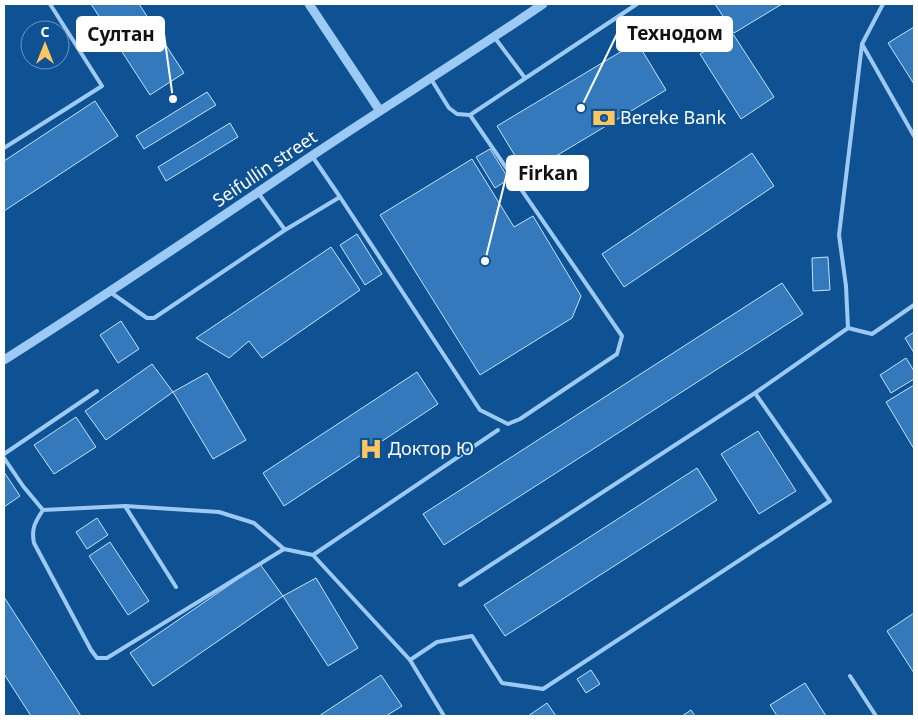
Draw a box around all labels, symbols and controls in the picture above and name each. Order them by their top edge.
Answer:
callout: Султан [77,17,164,51]
callout: Технодом [617,17,732,51]
north arrow [20,20,70,70]
text: Технодом [627,20,723,46]
text: Султан [87,21,155,47]
text: С [40,22,50,41]
bank icon: Bereke Bank [591,105,617,131]
place label: Bereke Bank [620,105,726,129]
street label: Seifullin street [208,124,322,212]
callout: Firkan [507,156,588,190]
text: Firkan [518,160,578,186]
hospital icon: Доктор Ю [358,436,384,462]
place label: Доктор Ю [388,436,474,460]

